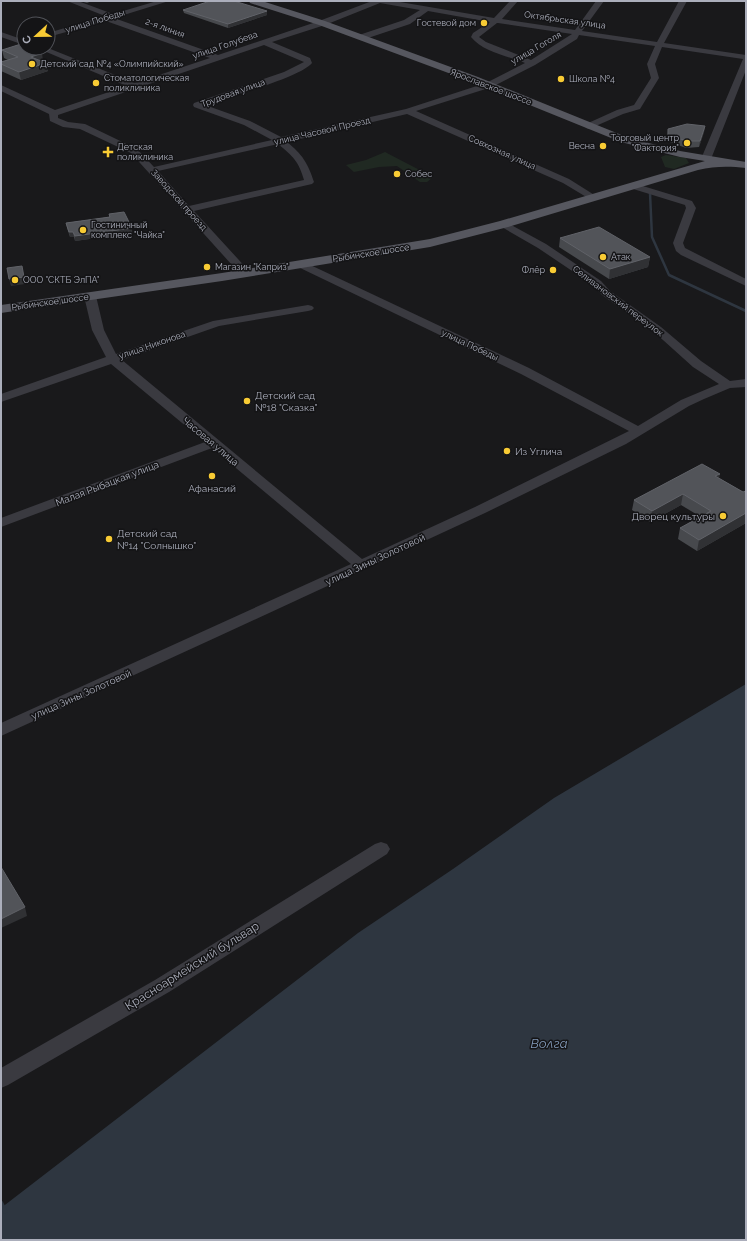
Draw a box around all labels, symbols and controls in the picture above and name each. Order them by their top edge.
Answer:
street label: улица Победы [64,7,126,35]
street label: Октябрьская улица [524,9,607,31]
north arrow [16,16,56,56]
street label: 2-я линия [144,16,186,40]
place label: Гостевой дом [417,18,476,28]
marker: Гостевой дом [479,18,489,28]
street label: улица Голубева [191,29,259,61]
street label: улица Гоголя [509,30,563,66]
text: С [20,33,35,45]
marker: Детский сад №4 «Олимпийский» [27,59,37,69]
place label: Детский сад №4 «Олимпийский» [40,59,184,69]
street label: Ярославское шоссе [449,67,534,107]
place label: Стоматологическая поликлиника [104,73,189,93]
marker: Школа №4 [556,74,566,84]
place label: Школа №4 [569,74,615,84]
street label: Трудовая улица [200,77,266,109]
marker: Стоматологическая поликлиника [91,78,101,88]
street label: улица Часовой Проезд [273,115,371,147]
street label: Совхозная улица [467,133,537,171]
place label: Торговый центр "Фактория" [610,133,679,153]
marker: Торговый центр "Фактория" [682,138,692,148]
place label: Весна [569,141,595,151]
marker: Весна [598,141,608,151]
place label: Детская поликлиника [117,142,173,162]
marker: Детская поликлиника [102,146,114,158]
street label: Заводской проезд [149,168,209,232]
marker: Собес [392,169,402,179]
place label: Собес [405,169,432,179]
place label: Гостиничный комплекс "Чайка" [91,220,165,240]
marker: Гостиничный комплекс "Чайка" [78,225,88,235]
street label: Рыбинское шоссе [332,242,411,264]
marker: Атак [598,252,608,262]
place label: Атак [611,252,631,262]
marker: Магазин "Каприз" [202,262,212,272]
place label: Магазин "Каприз" [215,262,289,272]
street label: Селивановский переулок [571,264,666,339]
place label: Флёр [522,265,545,275]
marker: Флёр [548,265,558,275]
marker: ООО "СКТБ ЭлПА" [10,275,20,285]
place label: ООО "СКТБ ЭлПА" [23,275,100,285]
street label: Рыбинское шоссе [11,292,90,312]
street label: улица Победы [440,327,500,363]
street label: улица Никонова [117,329,187,361]
place label: Детский сад №18 "Сказка" [255,390,317,413]
marker: Детский сад №18 "Сказка" [242,396,252,406]
street label: Часовая улица [180,415,241,468]
marker: Из Углича [502,446,512,456]
place label: Из Углича [515,446,562,457]
street label: Малая Рыбацкая улица [54,459,160,508]
marker: Афанасий [207,471,217,481]
place label: Афанасий [188,483,236,494]
place label: Дворец культуры [632,511,715,522]
marker: Дворец культуры [718,511,728,521]
place label: Детский сад №14 "Солнышко" [117,528,196,551]
street label: улица Зины Золотовой [324,532,427,587]
marker: Детский сад №14 "Солнышко" [104,534,114,544]
street label: улица Зины Золотовой [29,667,133,722]
street label: Красноармейский бульвар [122,919,262,1013]
water label: Волга [530,1036,568,1051]

